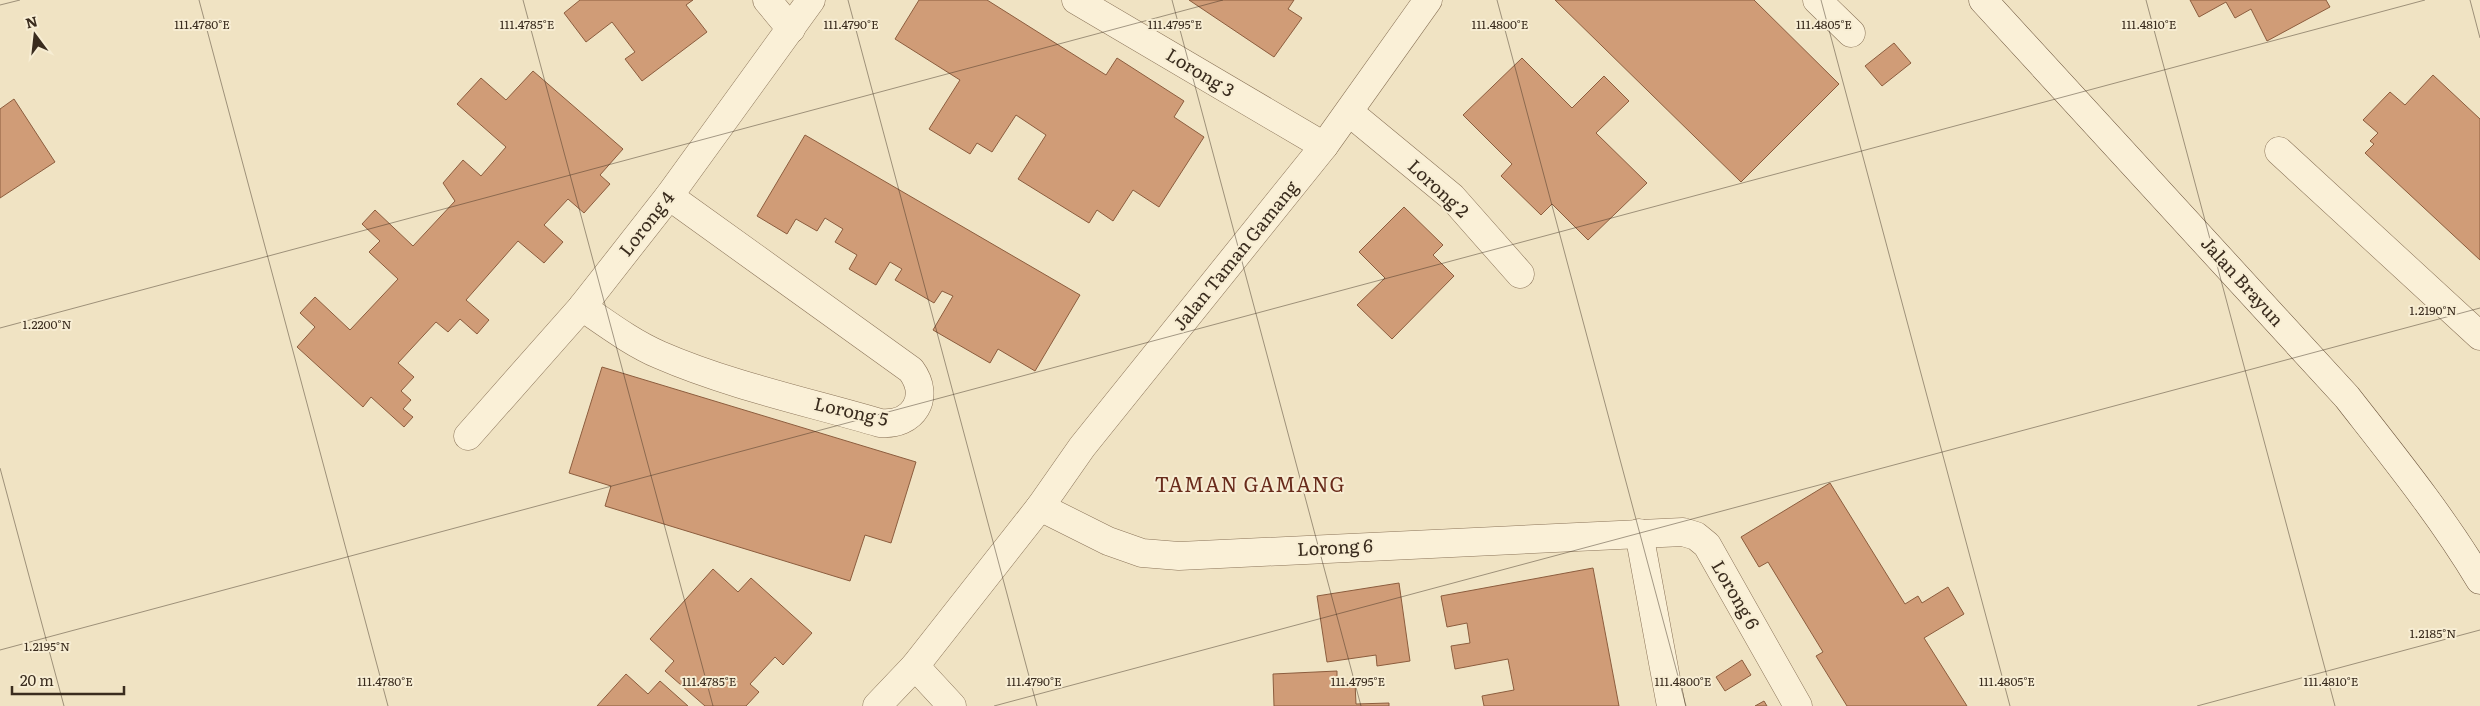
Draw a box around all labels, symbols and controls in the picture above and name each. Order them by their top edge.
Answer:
north arrow [10,10,60,60]
text: N [23,10,40,33]
text: 111.4780°E [174,15,230,33]
text: 111.4785°E [500,15,555,33]
text: 111.4790°E [823,15,879,33]
text: 111.4795°E [1148,15,1203,33]
text: 111.4800°E [1472,15,1529,33]
text: 111.4805°E [1796,15,1852,33]
text: 111.4810°E [2122,15,2177,33]
street label: Lorong 3 [1161,41,1240,103]
street label: Lorong 2 [1402,152,1476,223]
street label: Jalan Taman Gamang [1166,174,1304,336]
street label: Lorong 4 [612,185,680,261]
street label: Jalan Brayun [2195,230,2291,332]
text: 1.2190°N [2409,301,2457,319]
text: 1.2200°N [23,315,71,333]
street label: Lorong 5 [812,389,891,432]
district label: TAMAN GAMANG [1155,468,1345,498]
street label: Lorong 6 [1296,531,1374,562]
street label: Lorong 6 [1706,555,1767,634]
text: 1.2185°N [2410,624,2456,642]
text: 1.2195°N [24,637,70,655]
scale bar [12,664,125,696]
text: 20 m [20,668,54,691]
text: 111.4780°E [357,672,413,690]
text: 111.4785°E [682,672,737,690]
text: 111.4790°E [1006,672,1062,690]
text: 111.4795°E [1331,672,1386,690]
text: 111.4800°E [1655,672,1712,690]
text: 111.4805°E [1979,672,2035,690]
text: 111.4810°E [2304,672,2359,690]

